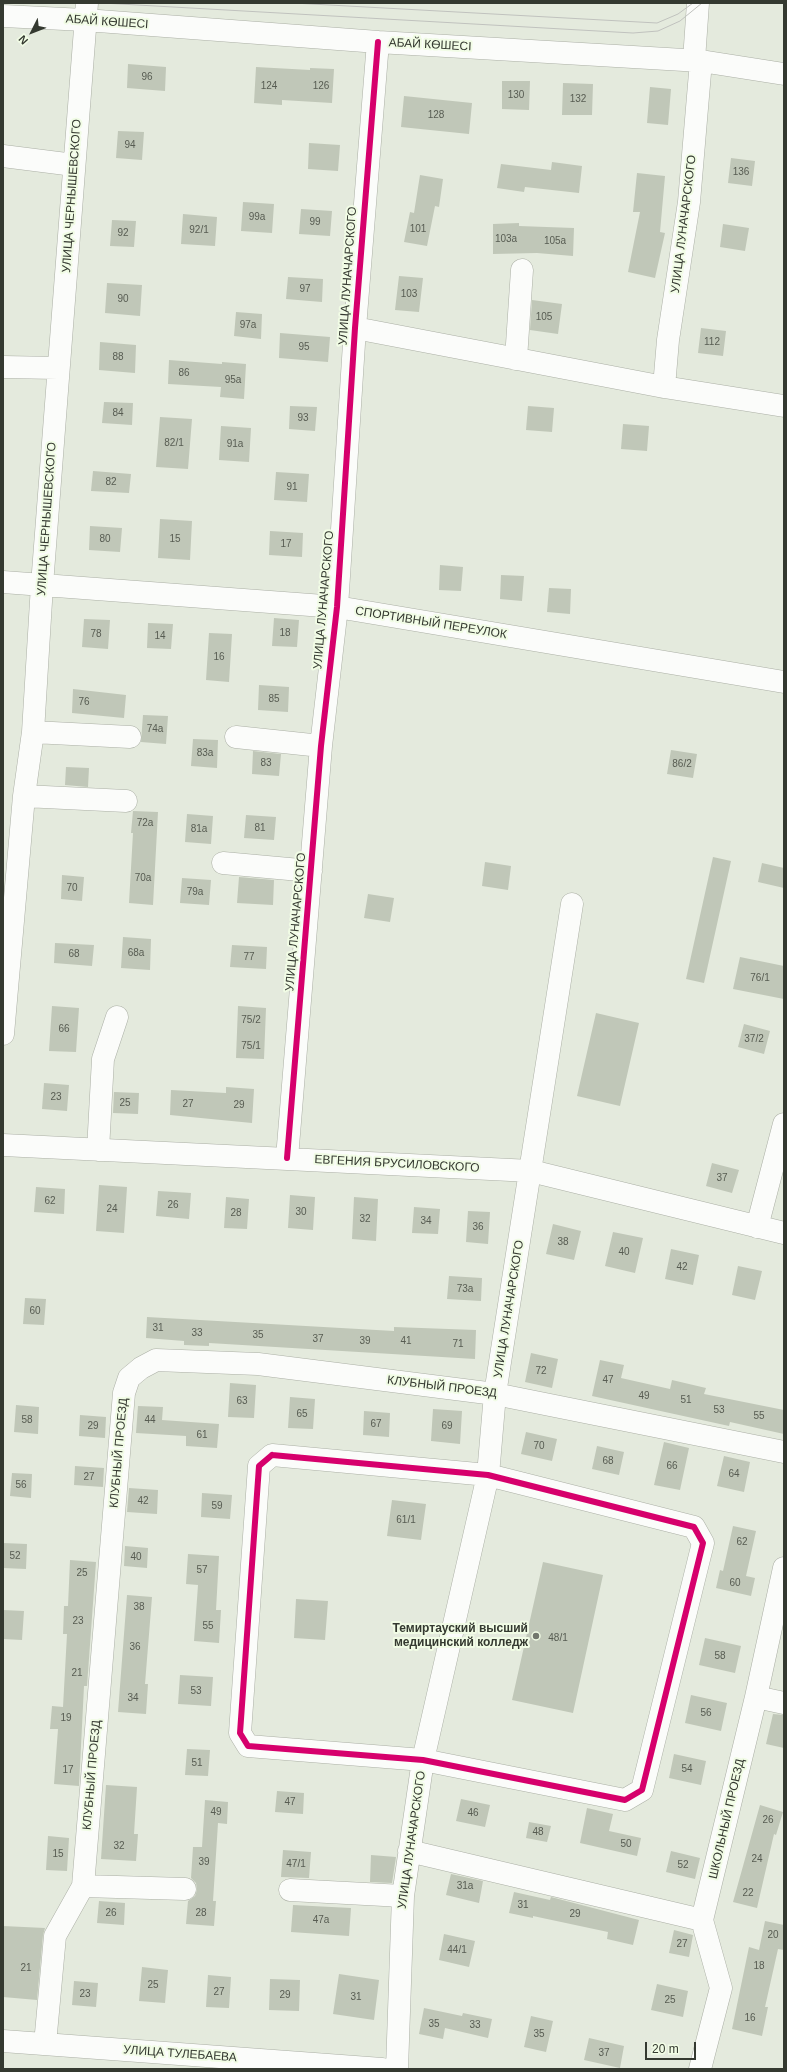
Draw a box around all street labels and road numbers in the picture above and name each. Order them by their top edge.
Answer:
street label: АБАЙ КӨШЕСІ [65,12,149,32]
street label: АБАЙ КӨШЕСІ [388,36,472,54]
street label: УЛИЦА ЧЕРНЫШЕВСКОГО [59,119,85,273]
street label: УЛИЦА ЛУНАЧАРСКОГО [668,154,700,294]
street label: УЛИЦА ЛУНАЧАРСКОГО [336,206,360,346]
street label: УЛИЦА ЧЕРНЫШЕВСКОГО [34,442,60,596]
street label: УЛИЦА ЛУНАЧАРСКОГО [311,530,337,670]
street label: СПОРТИВНЫЙ ПЕРЕУЛОК [354,604,508,642]
street label: УЛИЦА ЛУНАЧАРСКОГО [283,852,309,992]
street label: ЕВГЕНИЯ БРУСИЛОВСКОГО [314,1152,480,1176]
street label: УЛИЦА ЛУНАЧАРСКОГО [491,1239,527,1379]
street label: КЛУБНЫЙ ПРОЕЗД [386,1373,498,1401]
street label: КЛУБНЫЙ ПРОЕЗД [107,1397,131,1509]
street label: КЛУБНЫЙ ПРОЕЗД [80,1719,104,1831]
street label: ШКОЛЬНЫЙ ПРОЕЗД [706,1758,748,1880]
street label: УЛИЦА ЛУНАЧАРСКОГО [395,1770,429,1910]
street label: УЛИЦА ТУЛЕБАЕВА [123,2043,237,2065]

